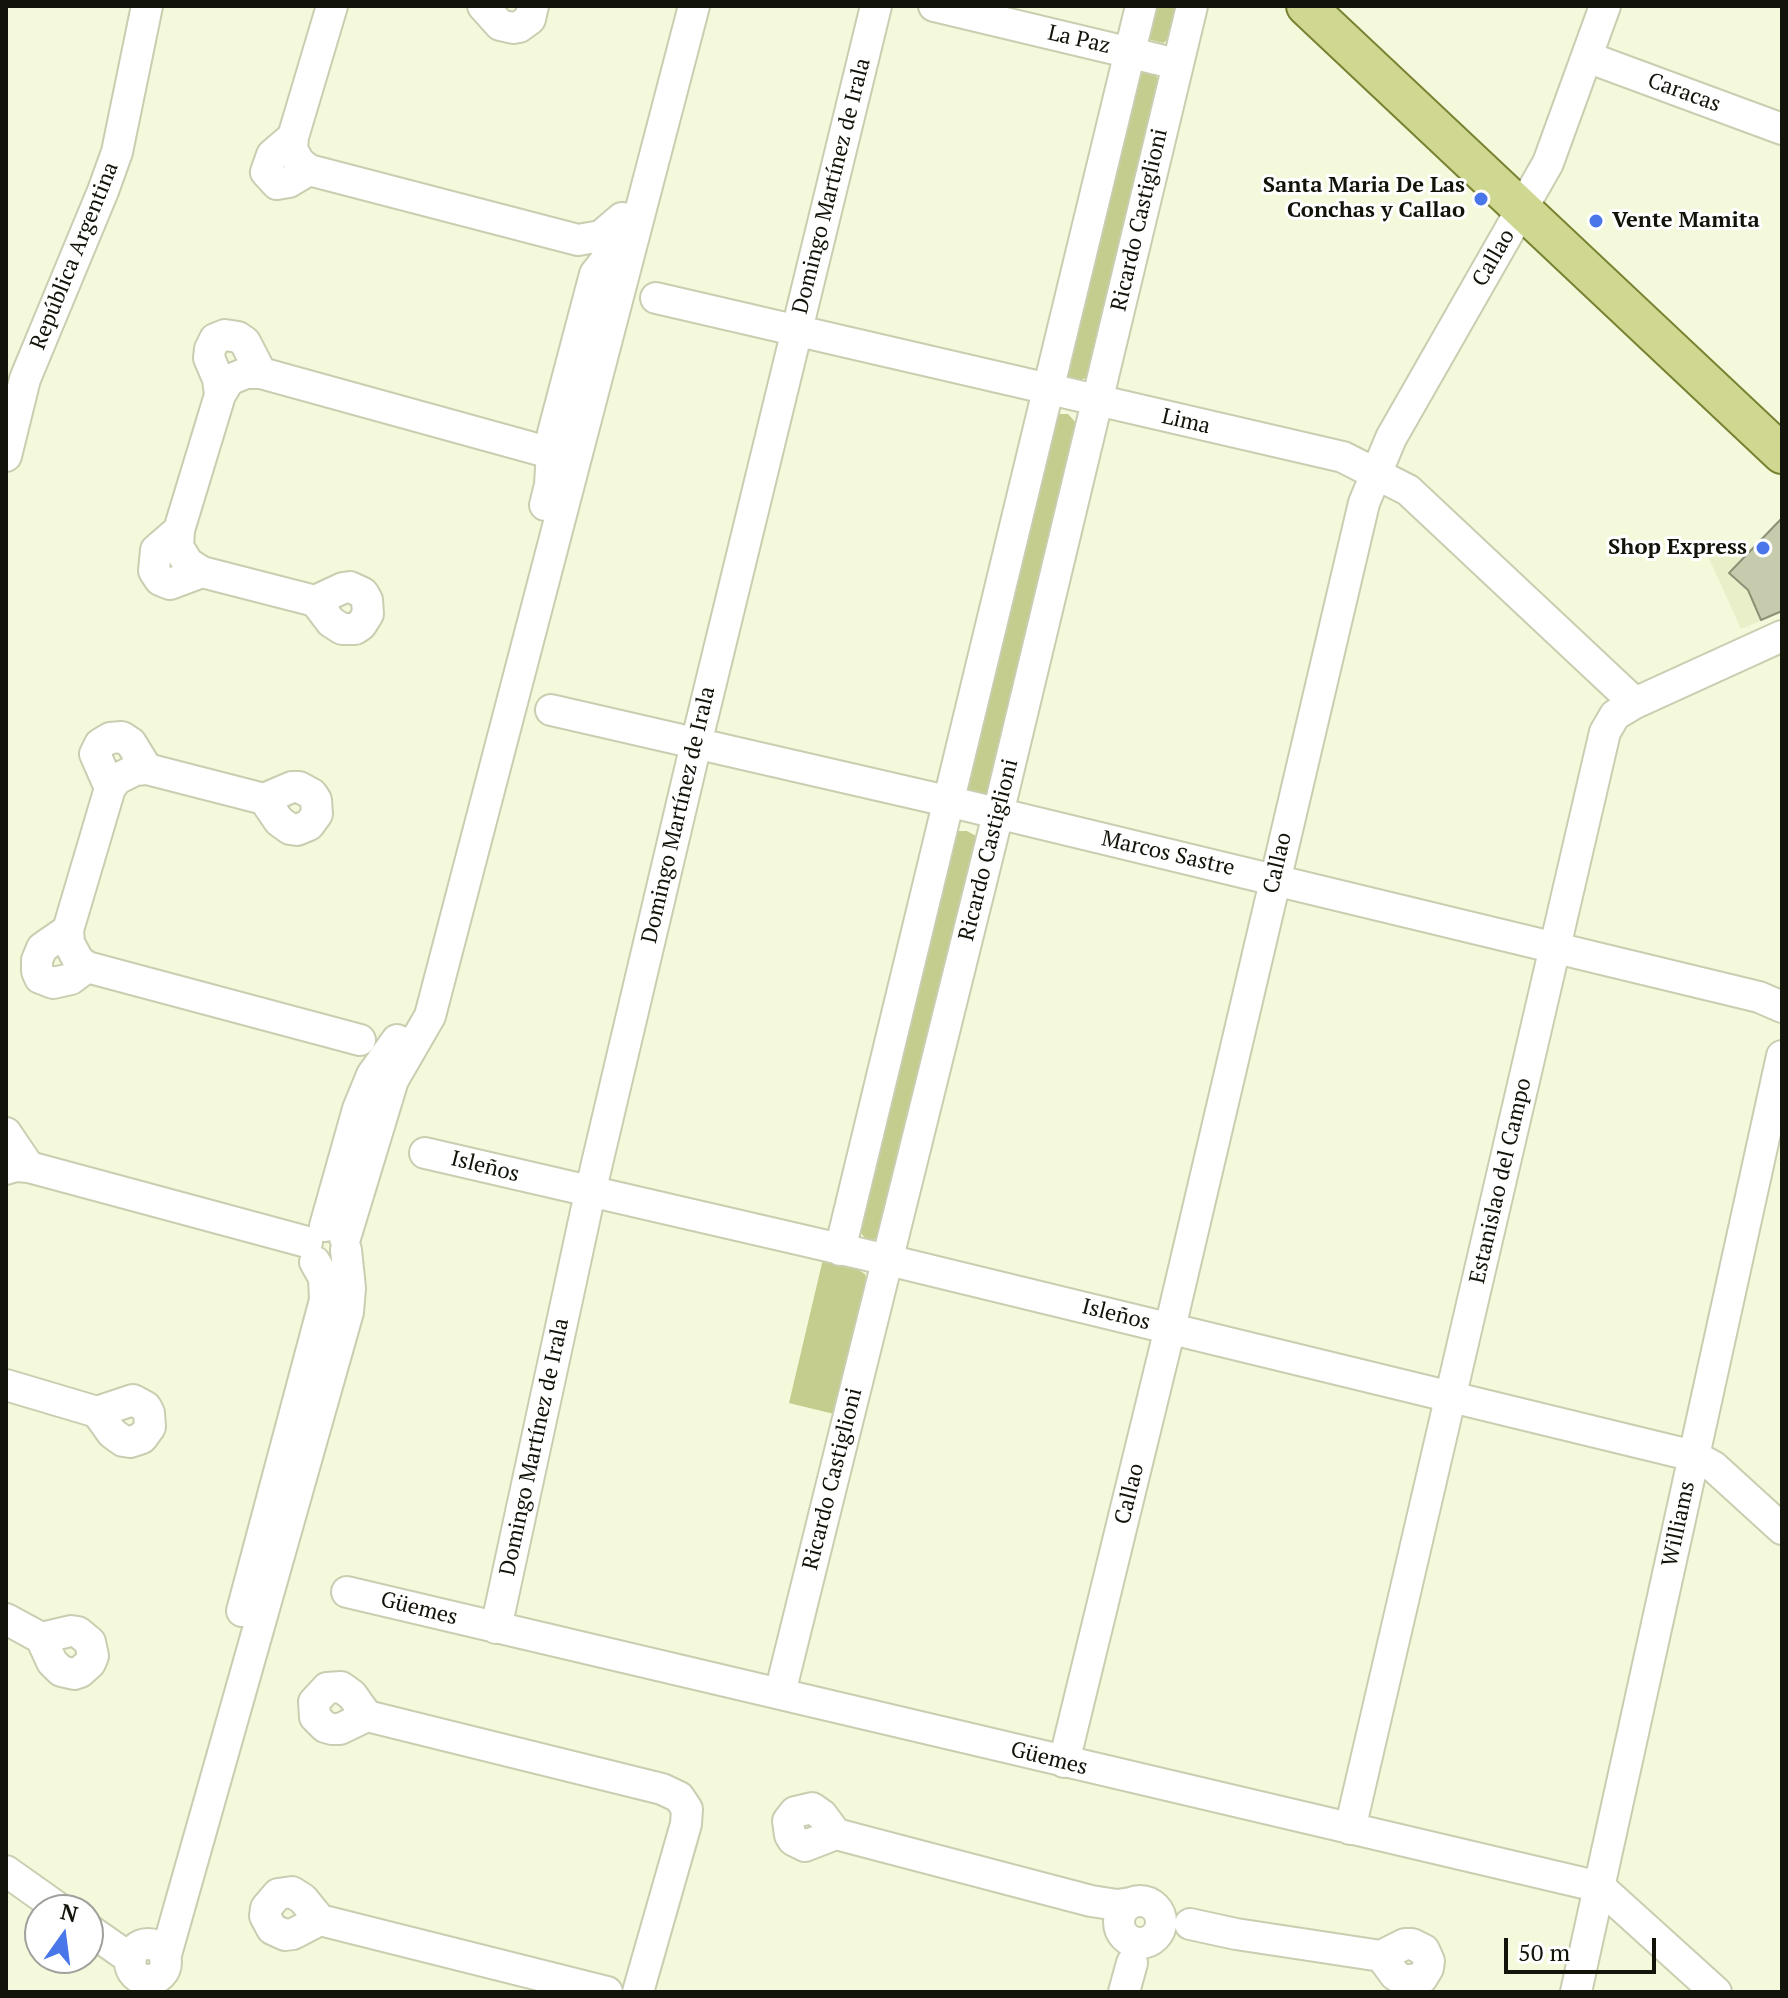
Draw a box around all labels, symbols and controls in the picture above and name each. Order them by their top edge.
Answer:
street label: La Paz [1045,20,1113,60]
street label: Domingo Martínez de Irala [787,55,877,317]
street label: Caracas [1644,68,1724,118]
street label: Ricardo Castiglioni [1106,126,1174,314]
street label: República Argentina [25,158,125,354]
place label: Santa Maria De Las Conchas y Callao [1263,173,1465,224]
marker: Santa Maria De Las Conchas y Callao [1472,190,1490,208]
place label: Vente Mamita [1612,208,1760,234]
marker: Vente Mamita [1587,212,1605,230]
street label: Callao [1467,225,1521,291]
street label: Lima [1159,404,1213,440]
place label: Shop Express [1608,535,1747,561]
marker: Shop Express [1754,539,1772,557]
street label: Domingo Martínez de Irala [637,684,721,946]
street label: Ricardo Castiglioni [954,756,1024,944]
street label: Marcos Sastre [1099,826,1237,882]
street label: Callao [1258,830,1298,896]
street label: Estanislao del Campo [1464,1076,1538,1286]
street label: Isleños [448,1146,522,1188]
street label: Isleños [1079,1294,1153,1336]
street label: Domingo Martínez de Irala [495,1316,575,1578]
street label: Ricardo Castiglioni [798,1385,868,1573]
street label: Callao [1110,1461,1150,1527]
street label: Williams [1657,1479,1701,1569]
street label: Güemes [378,1587,460,1631]
street label: Güemes [1008,1737,1090,1781]
north arrow [24,1894,104,1974]
text: N [58,1896,81,1928]
scale bar [1508,1922,1660,1972]
text: 50 m [1518,1936,1570,1968]

